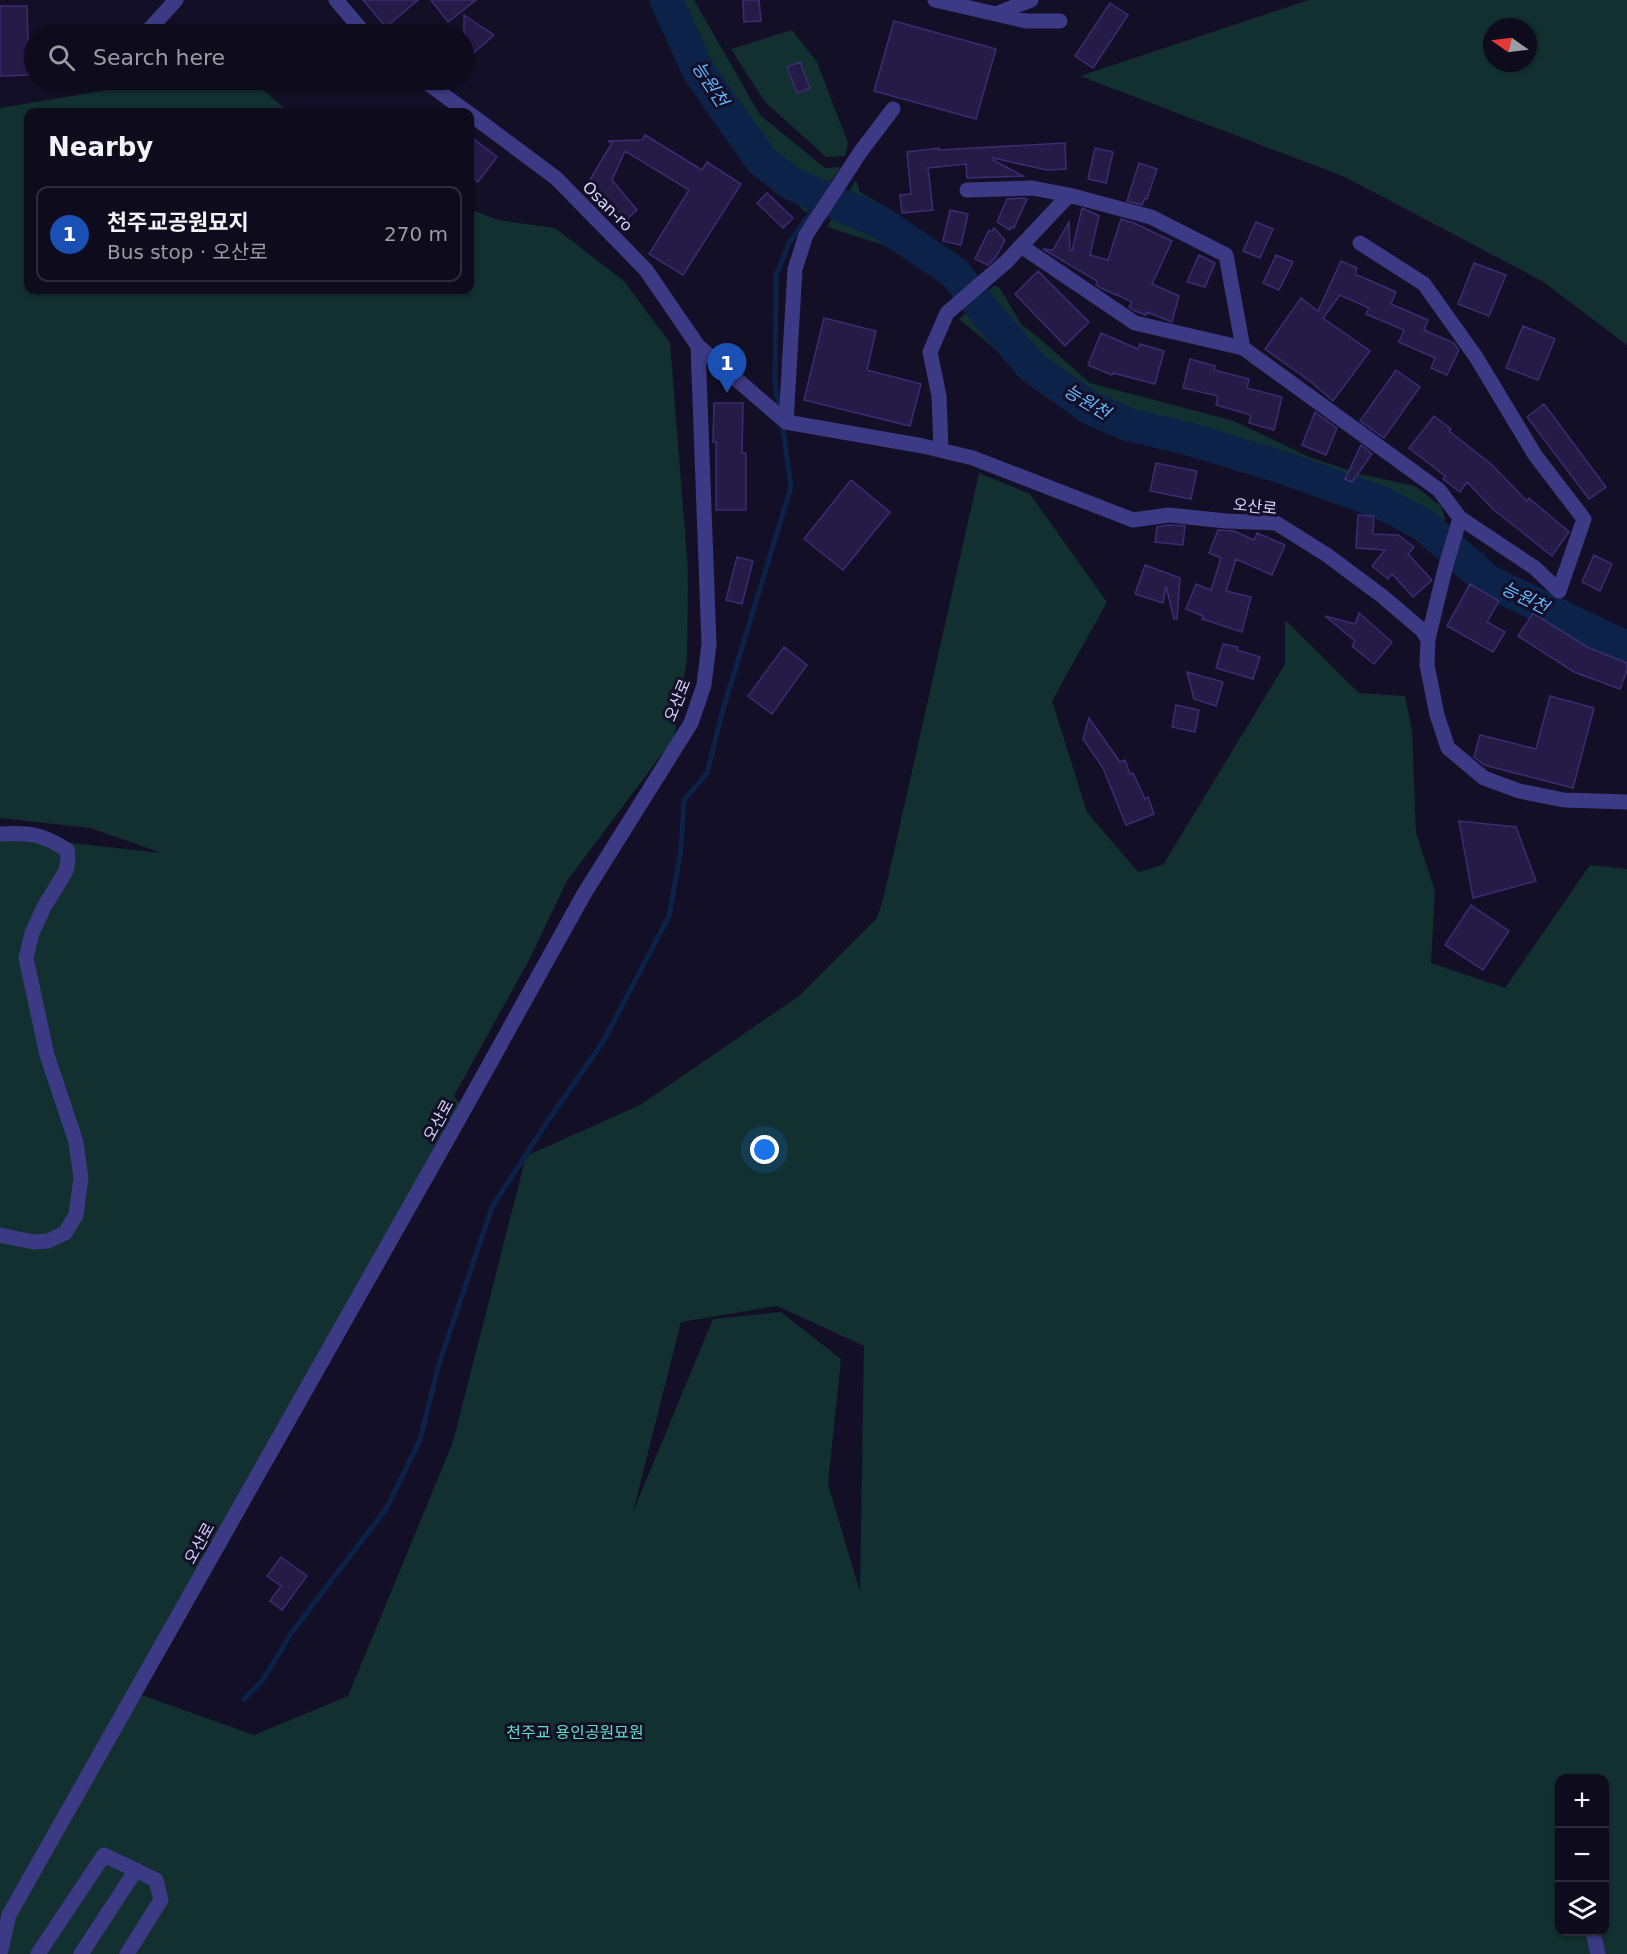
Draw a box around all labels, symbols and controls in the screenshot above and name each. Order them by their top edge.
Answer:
north arrow [1483,18,1537,72]
search box [24,24,474,90]
icon: search [45,41,78,74]
text: Search here [93,45,225,70]
water label: 능원천 [688,57,734,112]
text: Nearby [48,132,153,162]
street label: Osan-ro [579,177,637,235]
text: 천주교공원묘지 [107,210,249,235]
text: 1 [63,222,76,246]
text: 270 m [384,222,448,246]
text: Bus stop · 오산로 [107,240,268,264]
pin: 1 [708,344,746,393]
water label: 능원천 [1061,380,1116,425]
street label: 오산로 [1232,495,1278,518]
water label: 능원천 [1498,577,1554,619]
street label: 오산로 [660,676,695,724]
street label: 오산로 [419,1096,458,1144]
your location [750,1135,779,1164]
street label: 오산로 [180,1519,219,1567]
park label: 천주교 용인공원묘원 [506,1723,644,1742]
map controls [1555,1774,1609,1936]
button: + [1555,1774,1609,1828]
button: − [1555,1828,1609,1882]
button: layers [1555,1882,1609,1936]

